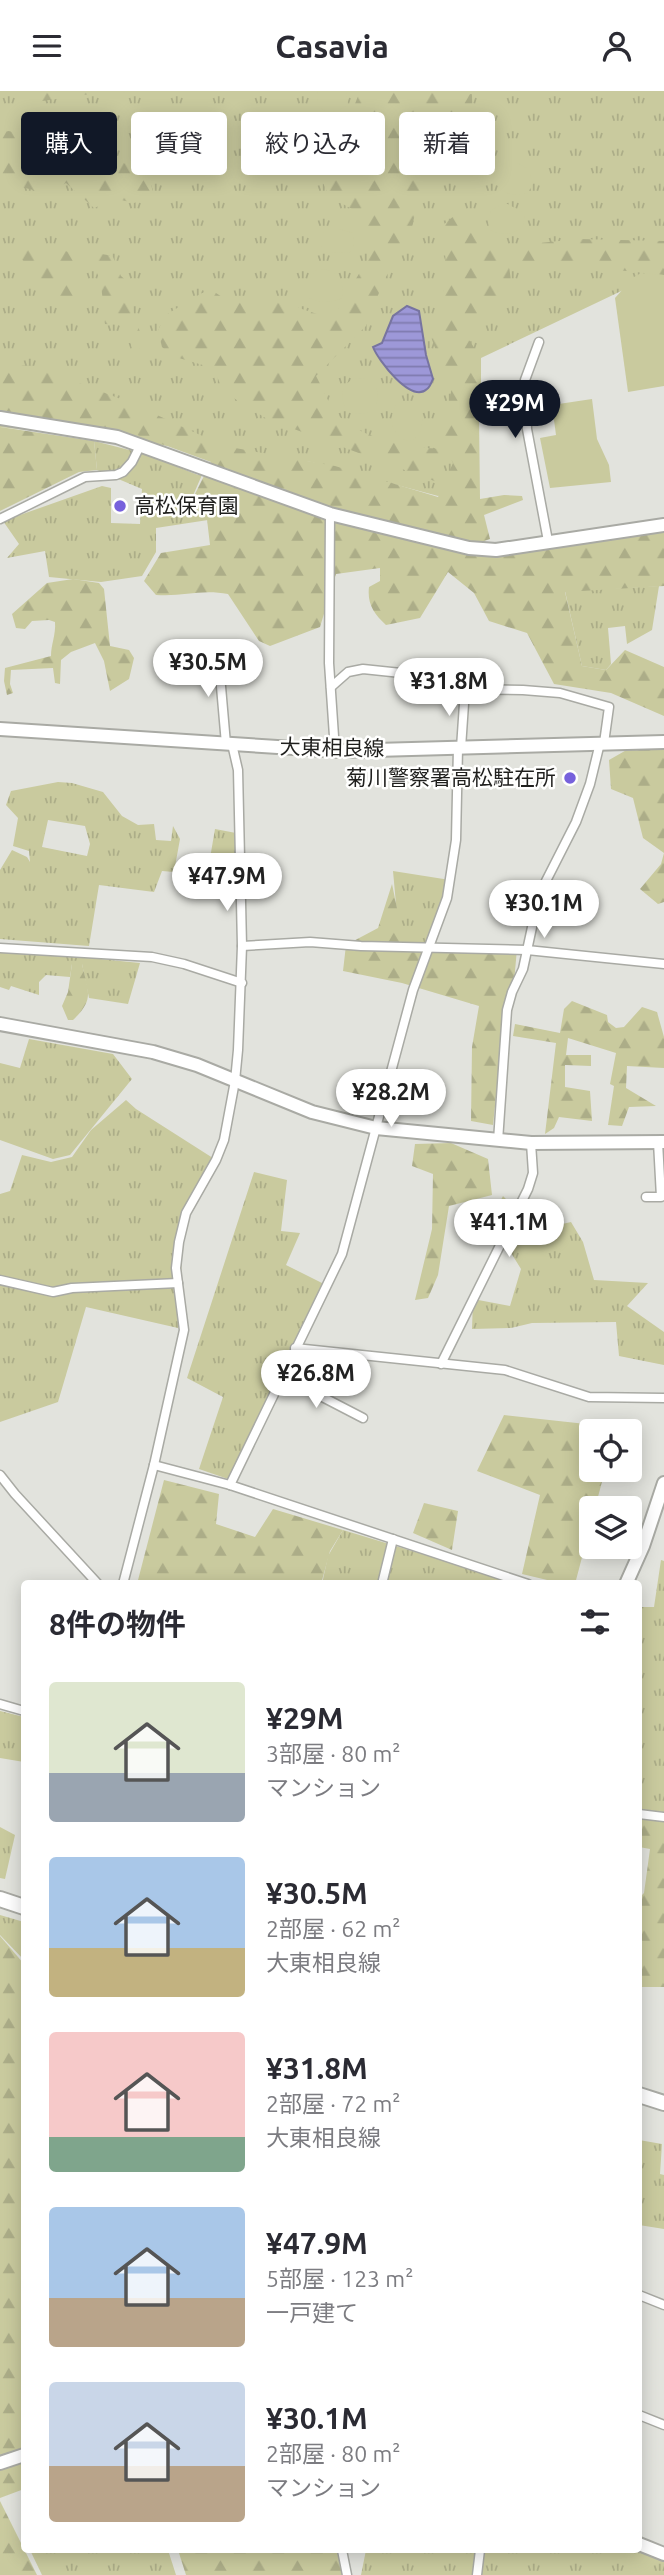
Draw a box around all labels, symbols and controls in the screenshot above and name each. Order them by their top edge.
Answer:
icon: menu [28,27,66,65]
icon: person [598,27,636,65]
text: Casavia [275,28,389,64]
chip: 購入 [21,112,117,175]
chip: 賃貸 [131,112,227,175]
chip: 絞り込み [241,112,385,175]
chip: 新着 [399,112,495,175]
pin: ¥29M [474,381,556,440]
text: ¥29M [485,390,545,415]
place label: 高松保育園 [134,493,239,517]
marker: 高松保育園 [112,498,128,514]
pin: ¥30.5M [151,639,265,699]
text: ¥30.5M [169,649,247,674]
pin: ¥31.8M [392,659,506,718]
text: ¥31.8M [410,668,488,693]
street label: 大東相良線 [279,734,385,760]
place label: 菊川警察署高松駐在所 [346,765,556,789]
marker: 菊川警察署高松駐在所 [562,770,578,786]
pin: ¥47.9M [170,853,284,913]
text: ¥47.9M [188,863,266,888]
pin: ¥30.1M [487,881,601,940]
text: ¥30.1M [505,890,583,915]
pin: ¥28.2M [334,1069,448,1129]
text: ¥28.2M [352,1079,430,1104]
pin: ¥41.1M [452,1199,566,1259]
text: ¥41.1M [470,1209,548,1234]
pin: ¥26.8M [259,1351,373,1410]
text: ¥26.8M [277,1360,355,1385]
map controls [579,1419,642,1559]
button: locate [579,1419,642,1482]
button: layers [579,1496,642,1559]
icon: filters [576,1603,614,1641]
text: 8件の物件 [49,1607,186,1641]
text: ¥29M [266,1701,343,1735]
icon: home [105,1710,189,1794]
text: 3部屋 · 80 m² [266,1741,400,1766]
text: マンション [266,1775,381,1800]
text: ¥30.5M [266,1876,368,1910]
icon: home [105,1885,189,1969]
text: 2部屋 · 62 m² [266,1916,400,1941]
text: 大東相良線 [266,1950,381,1975]
text: ¥31.8M [266,2051,368,2085]
icon: home [105,2060,189,2144]
text: 2部屋 · 72 m² [266,2091,400,2116]
text: 大東相良線 [266,2125,381,2150]
text: ¥47.9M [266,2226,368,2260]
icon: home [105,2235,189,2319]
text: 5部屋 · 123 m² [266,2266,413,2291]
text: 一戸建て [266,2300,358,2325]
text: ¥30.1M [266,2401,368,2435]
icon: home [105,2410,189,2494]
text: 2部屋 · 80 m² [266,2441,400,2466]
text: マンション [266,2475,381,2500]

